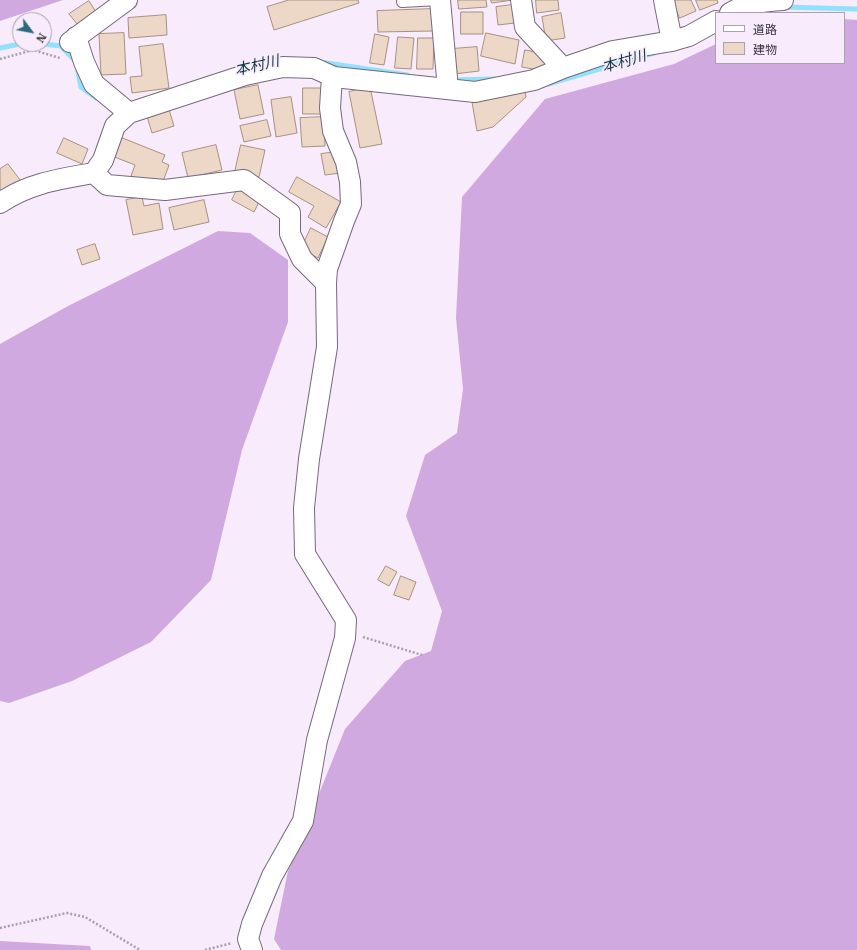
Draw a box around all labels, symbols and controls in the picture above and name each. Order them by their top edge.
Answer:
north arrow [12,12,52,52]
legend [715,12,845,64]
text: 道路 [753,22,777,37]
text: N [33,30,50,45]
text: 建物 [753,42,777,57]
water label: 本村川 [600,47,648,77]
water label: 本村川 [233,52,281,80]

